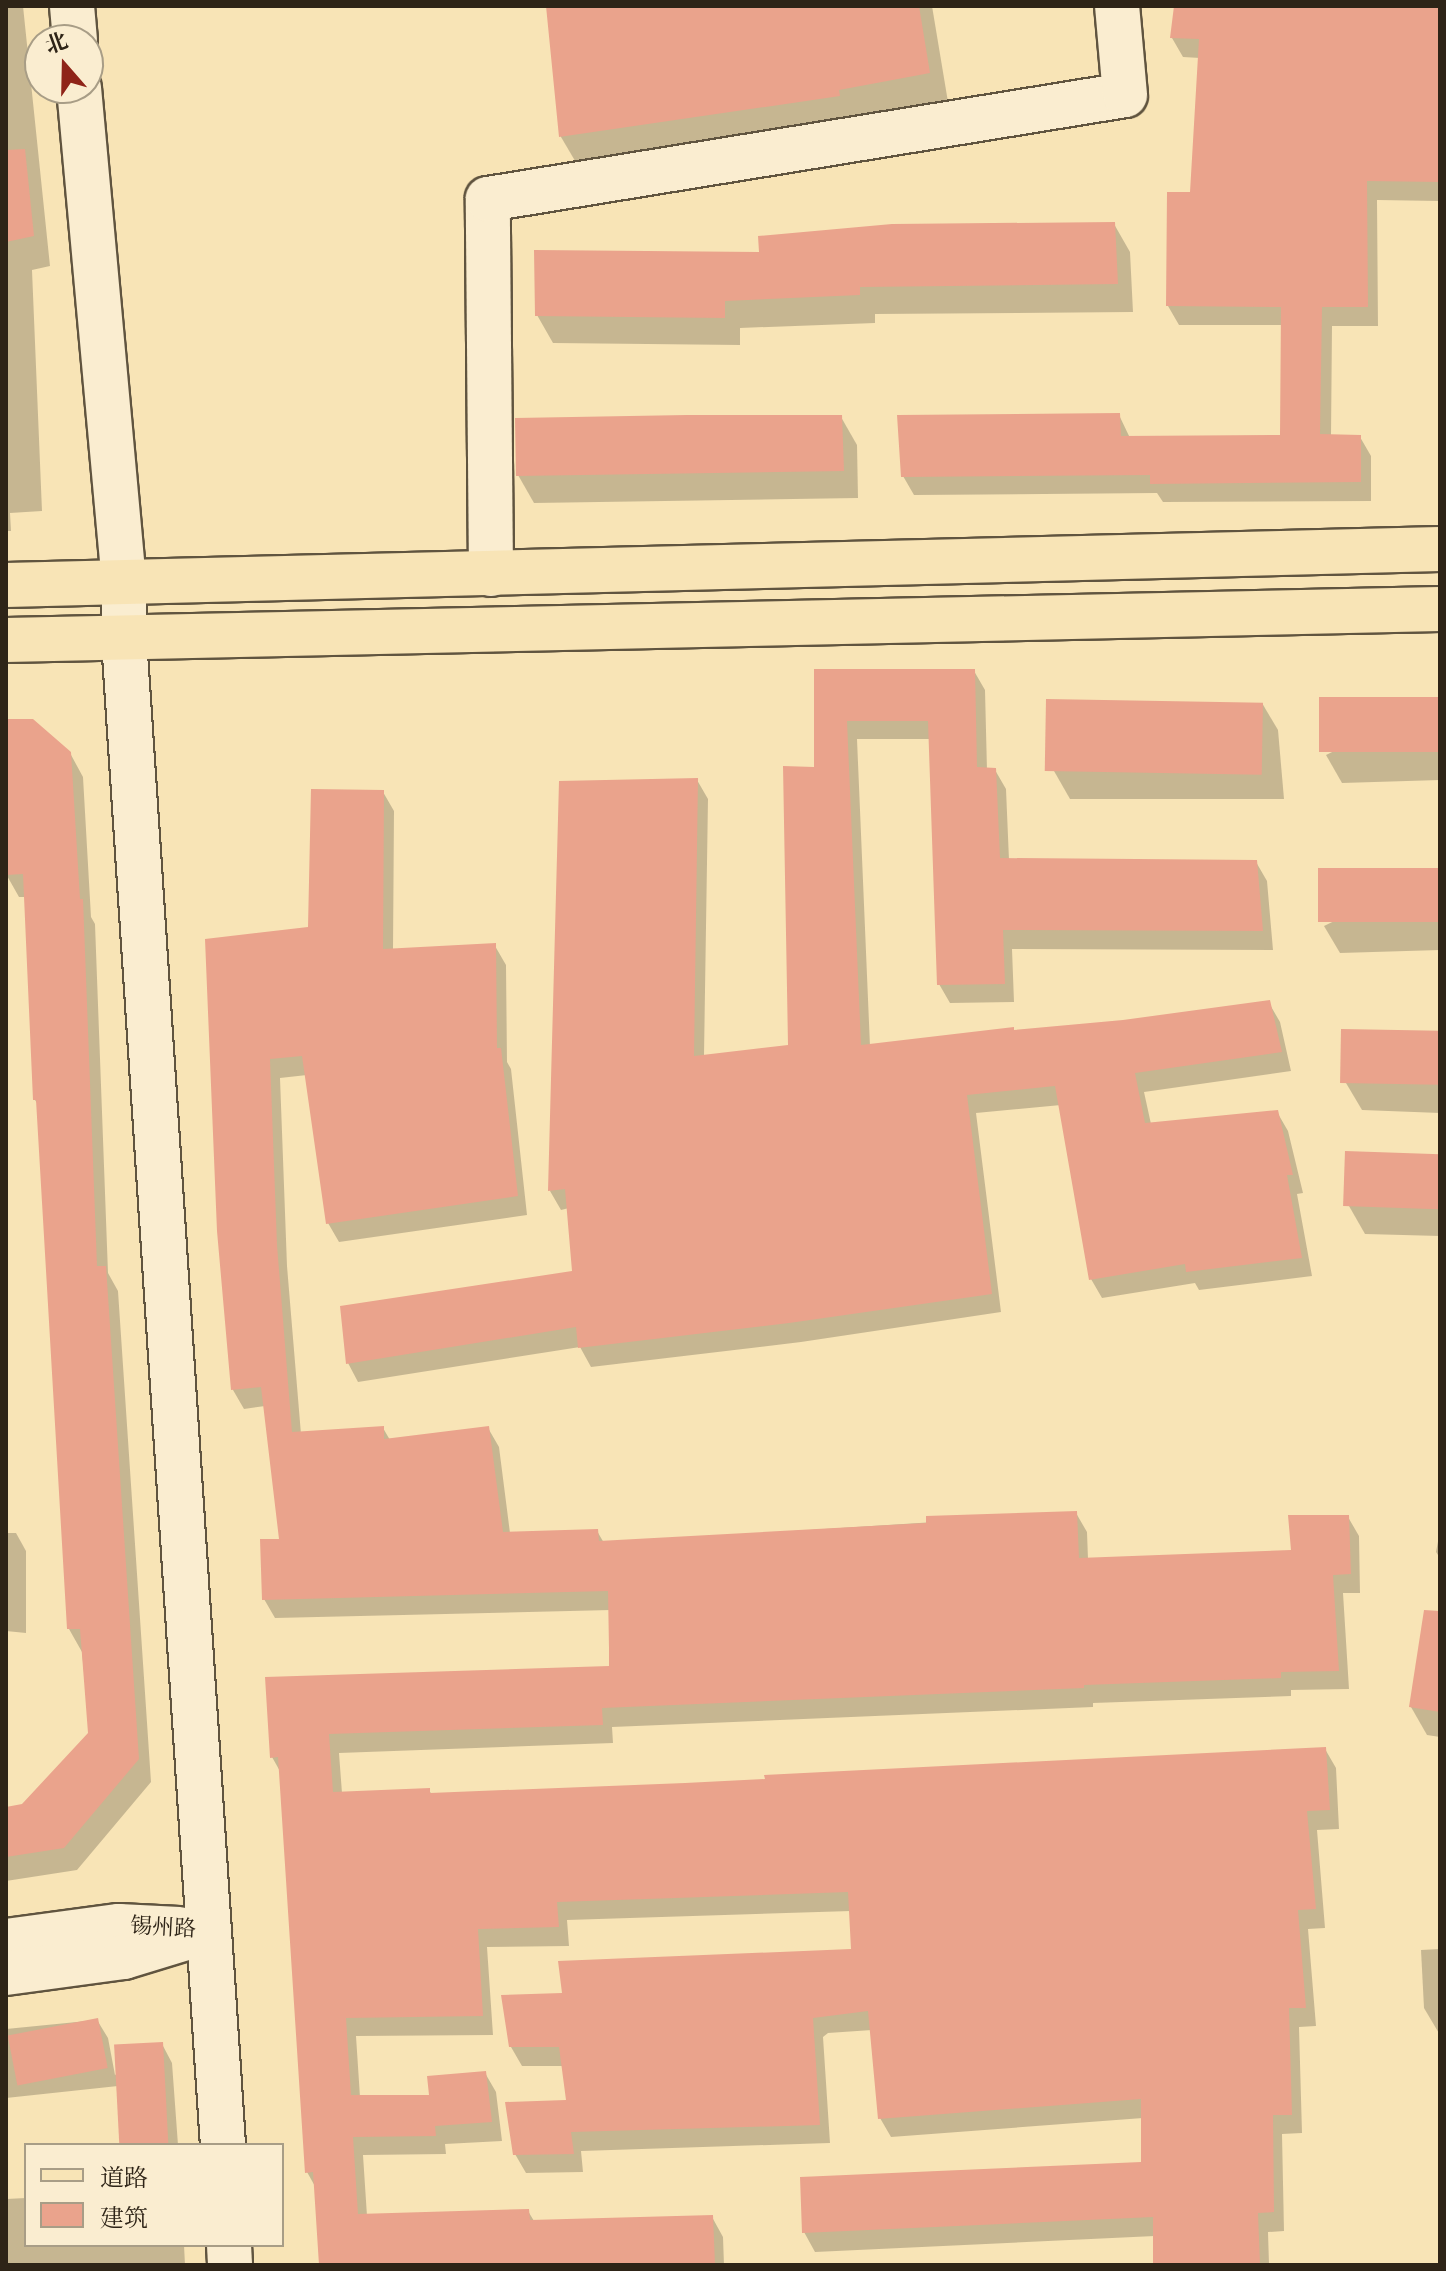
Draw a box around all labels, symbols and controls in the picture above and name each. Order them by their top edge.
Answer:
north arrow [24,24,104,104]
text: 北 [42,27,71,59]
street label: 锡州路 [129,1913,197,1943]
legend [24,2143,284,2247]
text: 道路 [100,2164,148,2192]
text: 建筑 [100,2204,148,2232]

